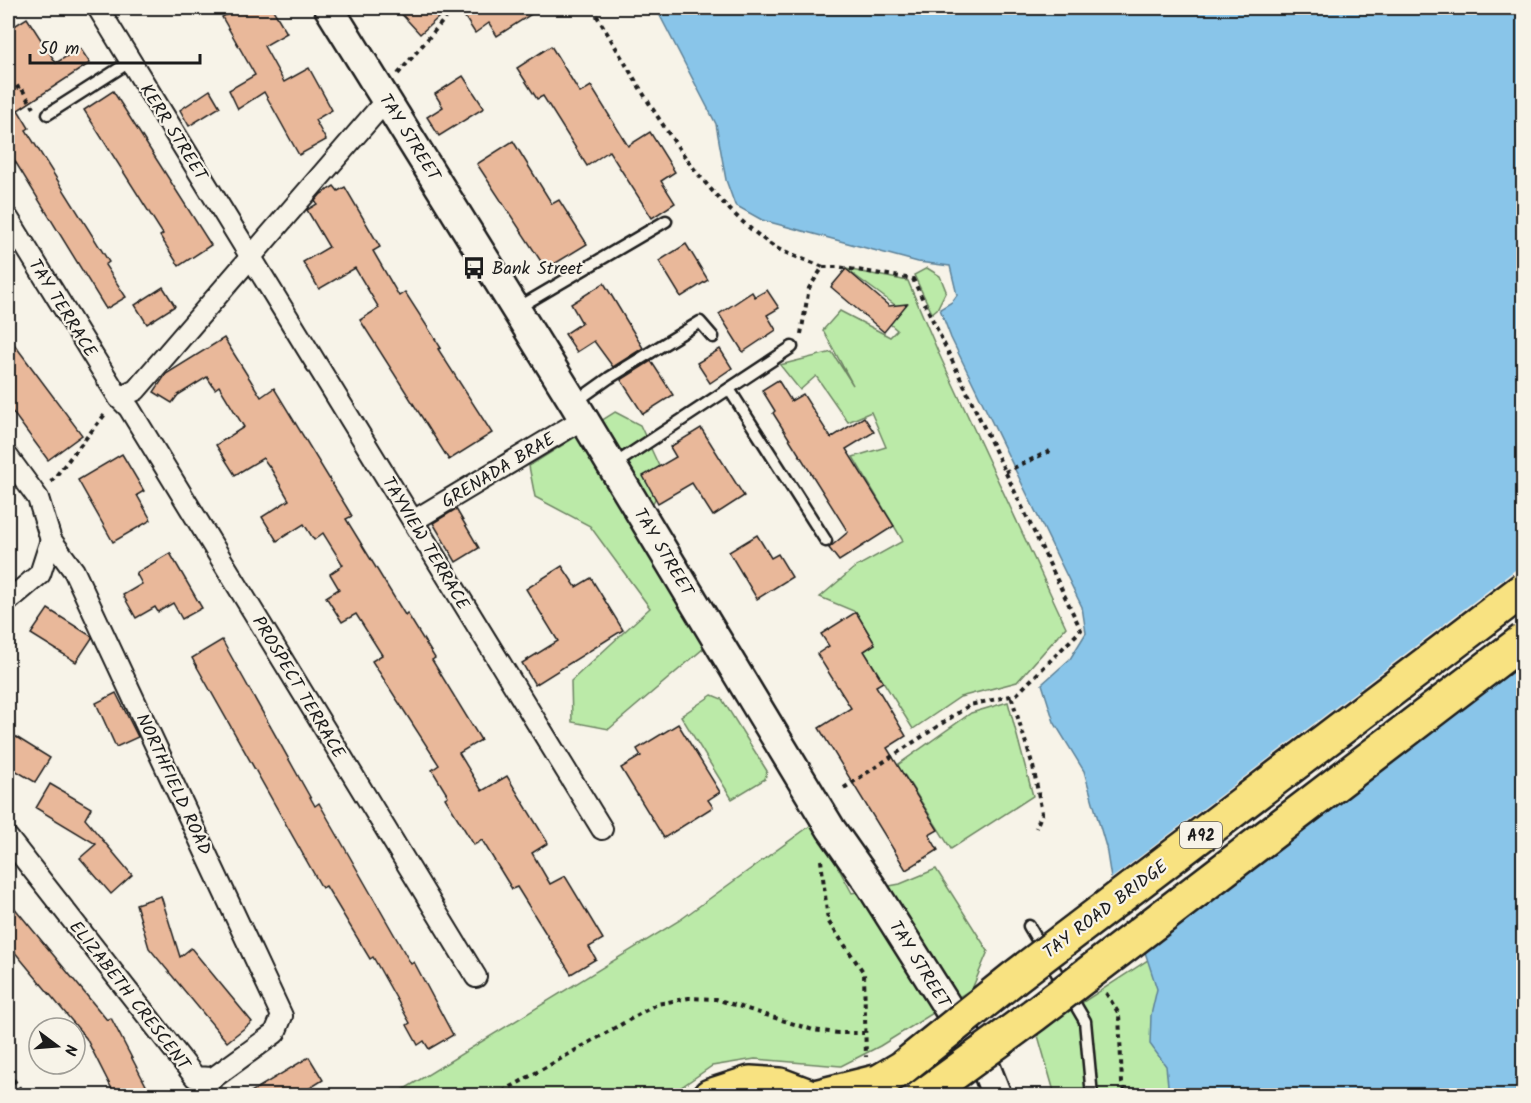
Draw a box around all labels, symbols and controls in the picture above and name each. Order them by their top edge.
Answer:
scale bar [30,27,200,65]
text: 50 m [39,35,79,64]
street label: KERR STREET [131,79,215,188]
street label: TAY STREET [370,88,448,188]
street label: TAY TERRACE [20,254,104,364]
bus stop icon: Bank Street [461,255,487,281]
place label: Bank Street [492,255,584,284]
street label: GRENADA BRAE [436,426,562,517]
street label: TAYVIEW TERRACE [373,471,476,617]
street label: TAY STREET [625,503,701,604]
street label: PROSPECT TERRACE [243,611,352,765]
street label: NORTHFIELD ROAD [127,709,218,861]
road number: A92 [1180,822,1222,848]
street label: TAY ROAD BRIDGE [1037,853,1175,967]
street label: TAY STREET [880,915,958,1015]
street label: ELIZABETH CRESCENT [65,916,195,1074]
north arrow [27,1016,87,1076]

